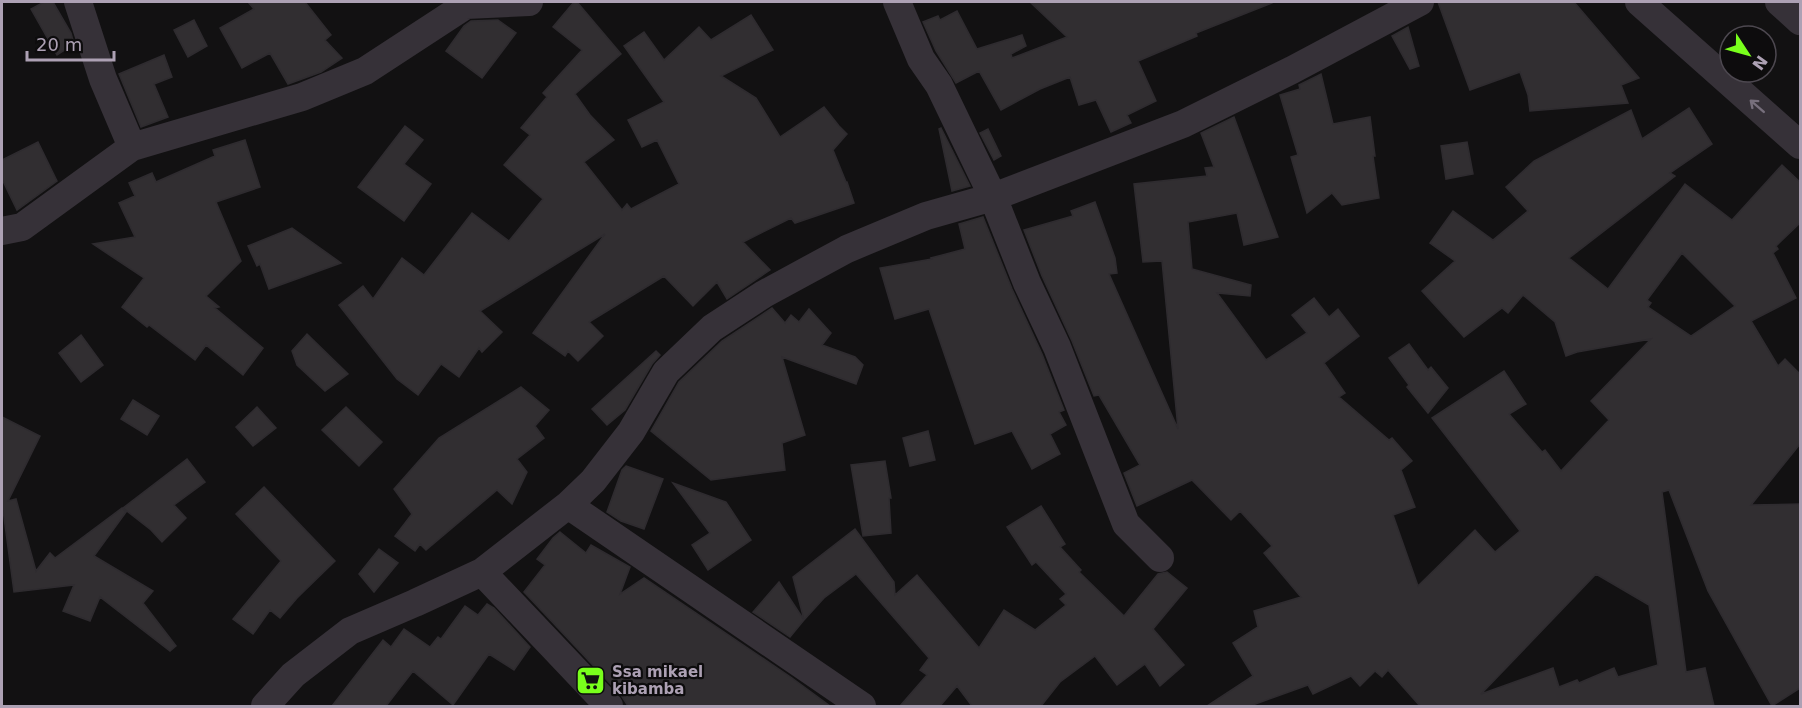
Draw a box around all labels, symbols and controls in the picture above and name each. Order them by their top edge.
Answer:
scale bar [27,24,114,62]
north arrow [1718,24,1778,84]
text: 20 m [36,34,82,55]
text: N [1748,52,1771,74]
one-way arrow [1749,100,1765,114]
place label: Ssa mikael kibamba [612,663,703,698]
supermarket icon: Ssa mikael kibamba [575,665,607,697]

